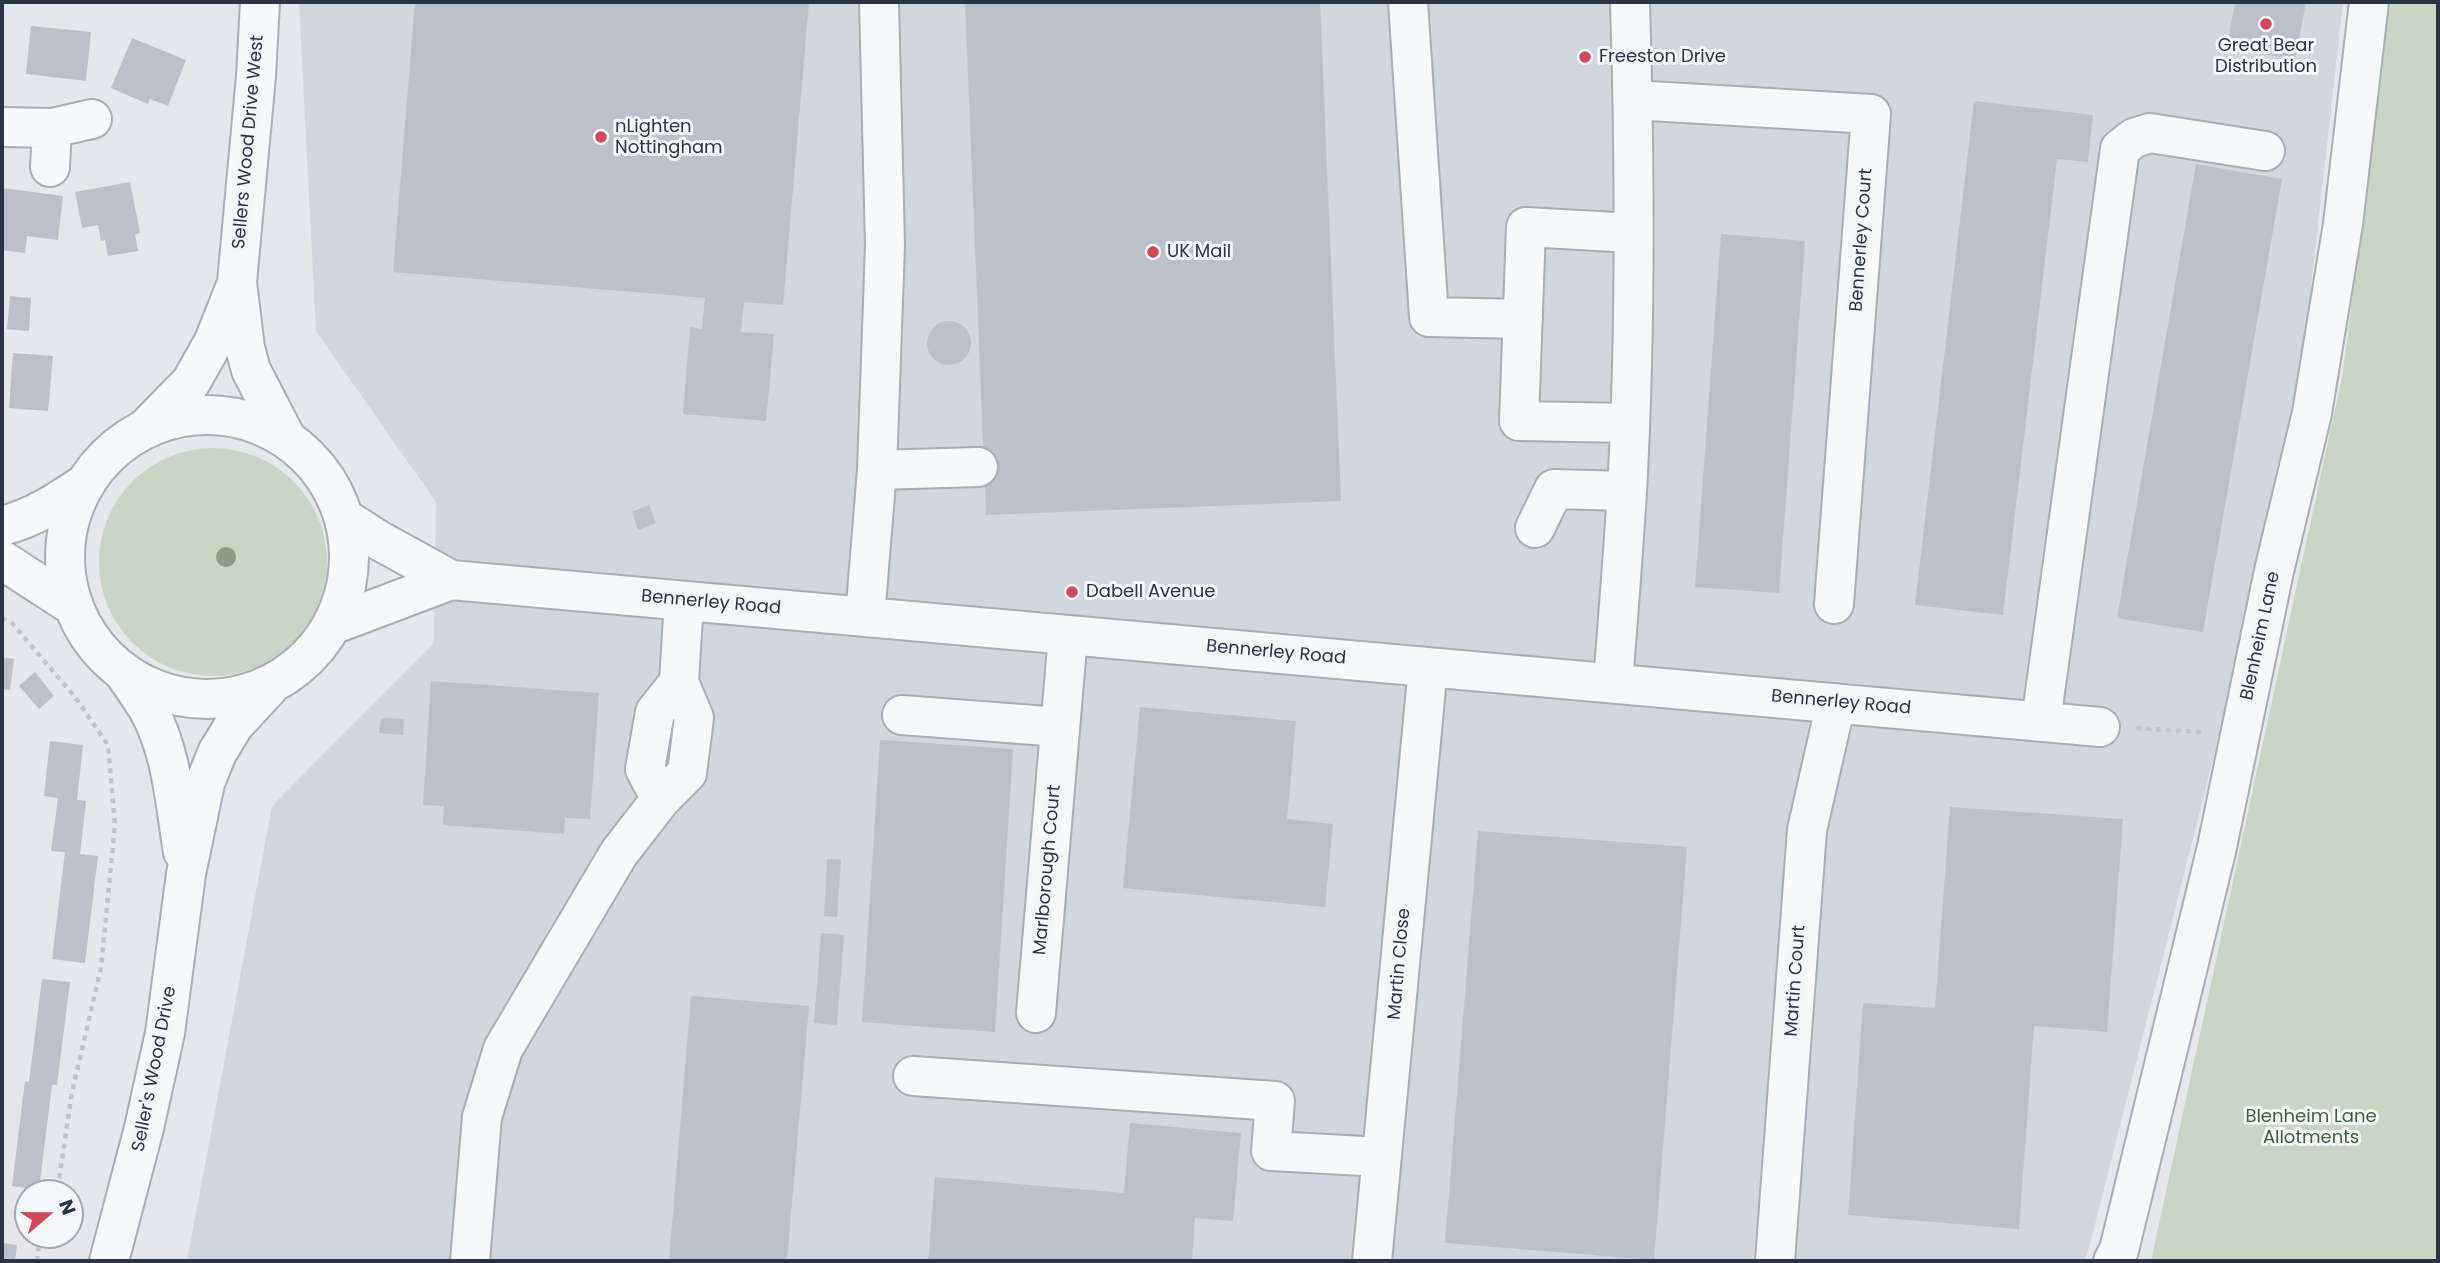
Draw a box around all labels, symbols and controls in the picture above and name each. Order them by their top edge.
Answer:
marker: Great Bear Distribution [2258,16,2274,32]
street label: Sellers Wood Drive West [229,34,269,250]
place label: Great Bear Distribution [2215,35,2317,78]
place label: Freeston Drive [1599,46,1726,68]
marker: Freeston Drive [1577,49,1593,65]
place label: nLighten Nottingham [615,116,723,158]
marker: nLighten Nottingham [593,129,609,145]
street label: Bennerley Court [1846,168,1878,312]
place label: UK Mail [1167,241,1231,263]
marker: UK Mail [1145,244,1161,260]
street label: Blenheim Lane [2237,570,2285,702]
place label: Dabell Avenue [1086,581,1215,603]
marker: Dabell Avenue [1064,584,1080,600]
street label: Bennerley Road [640,586,782,620]
street label: Bennerley Road [1205,636,1347,670]
street label: Bennerley Road [1770,686,1912,720]
street label: Marlborough Court [1030,784,1066,956]
street label: Martin Close [1384,907,1416,1021]
street label: Martin Court [1781,924,1811,1038]
street label: Seller's Wood Drive [128,984,182,1154]
park label: Blenheim Lane Allotments [2245,1106,2377,1148]
north arrow [14,1179,84,1249]
text: N [52,1196,82,1219]

